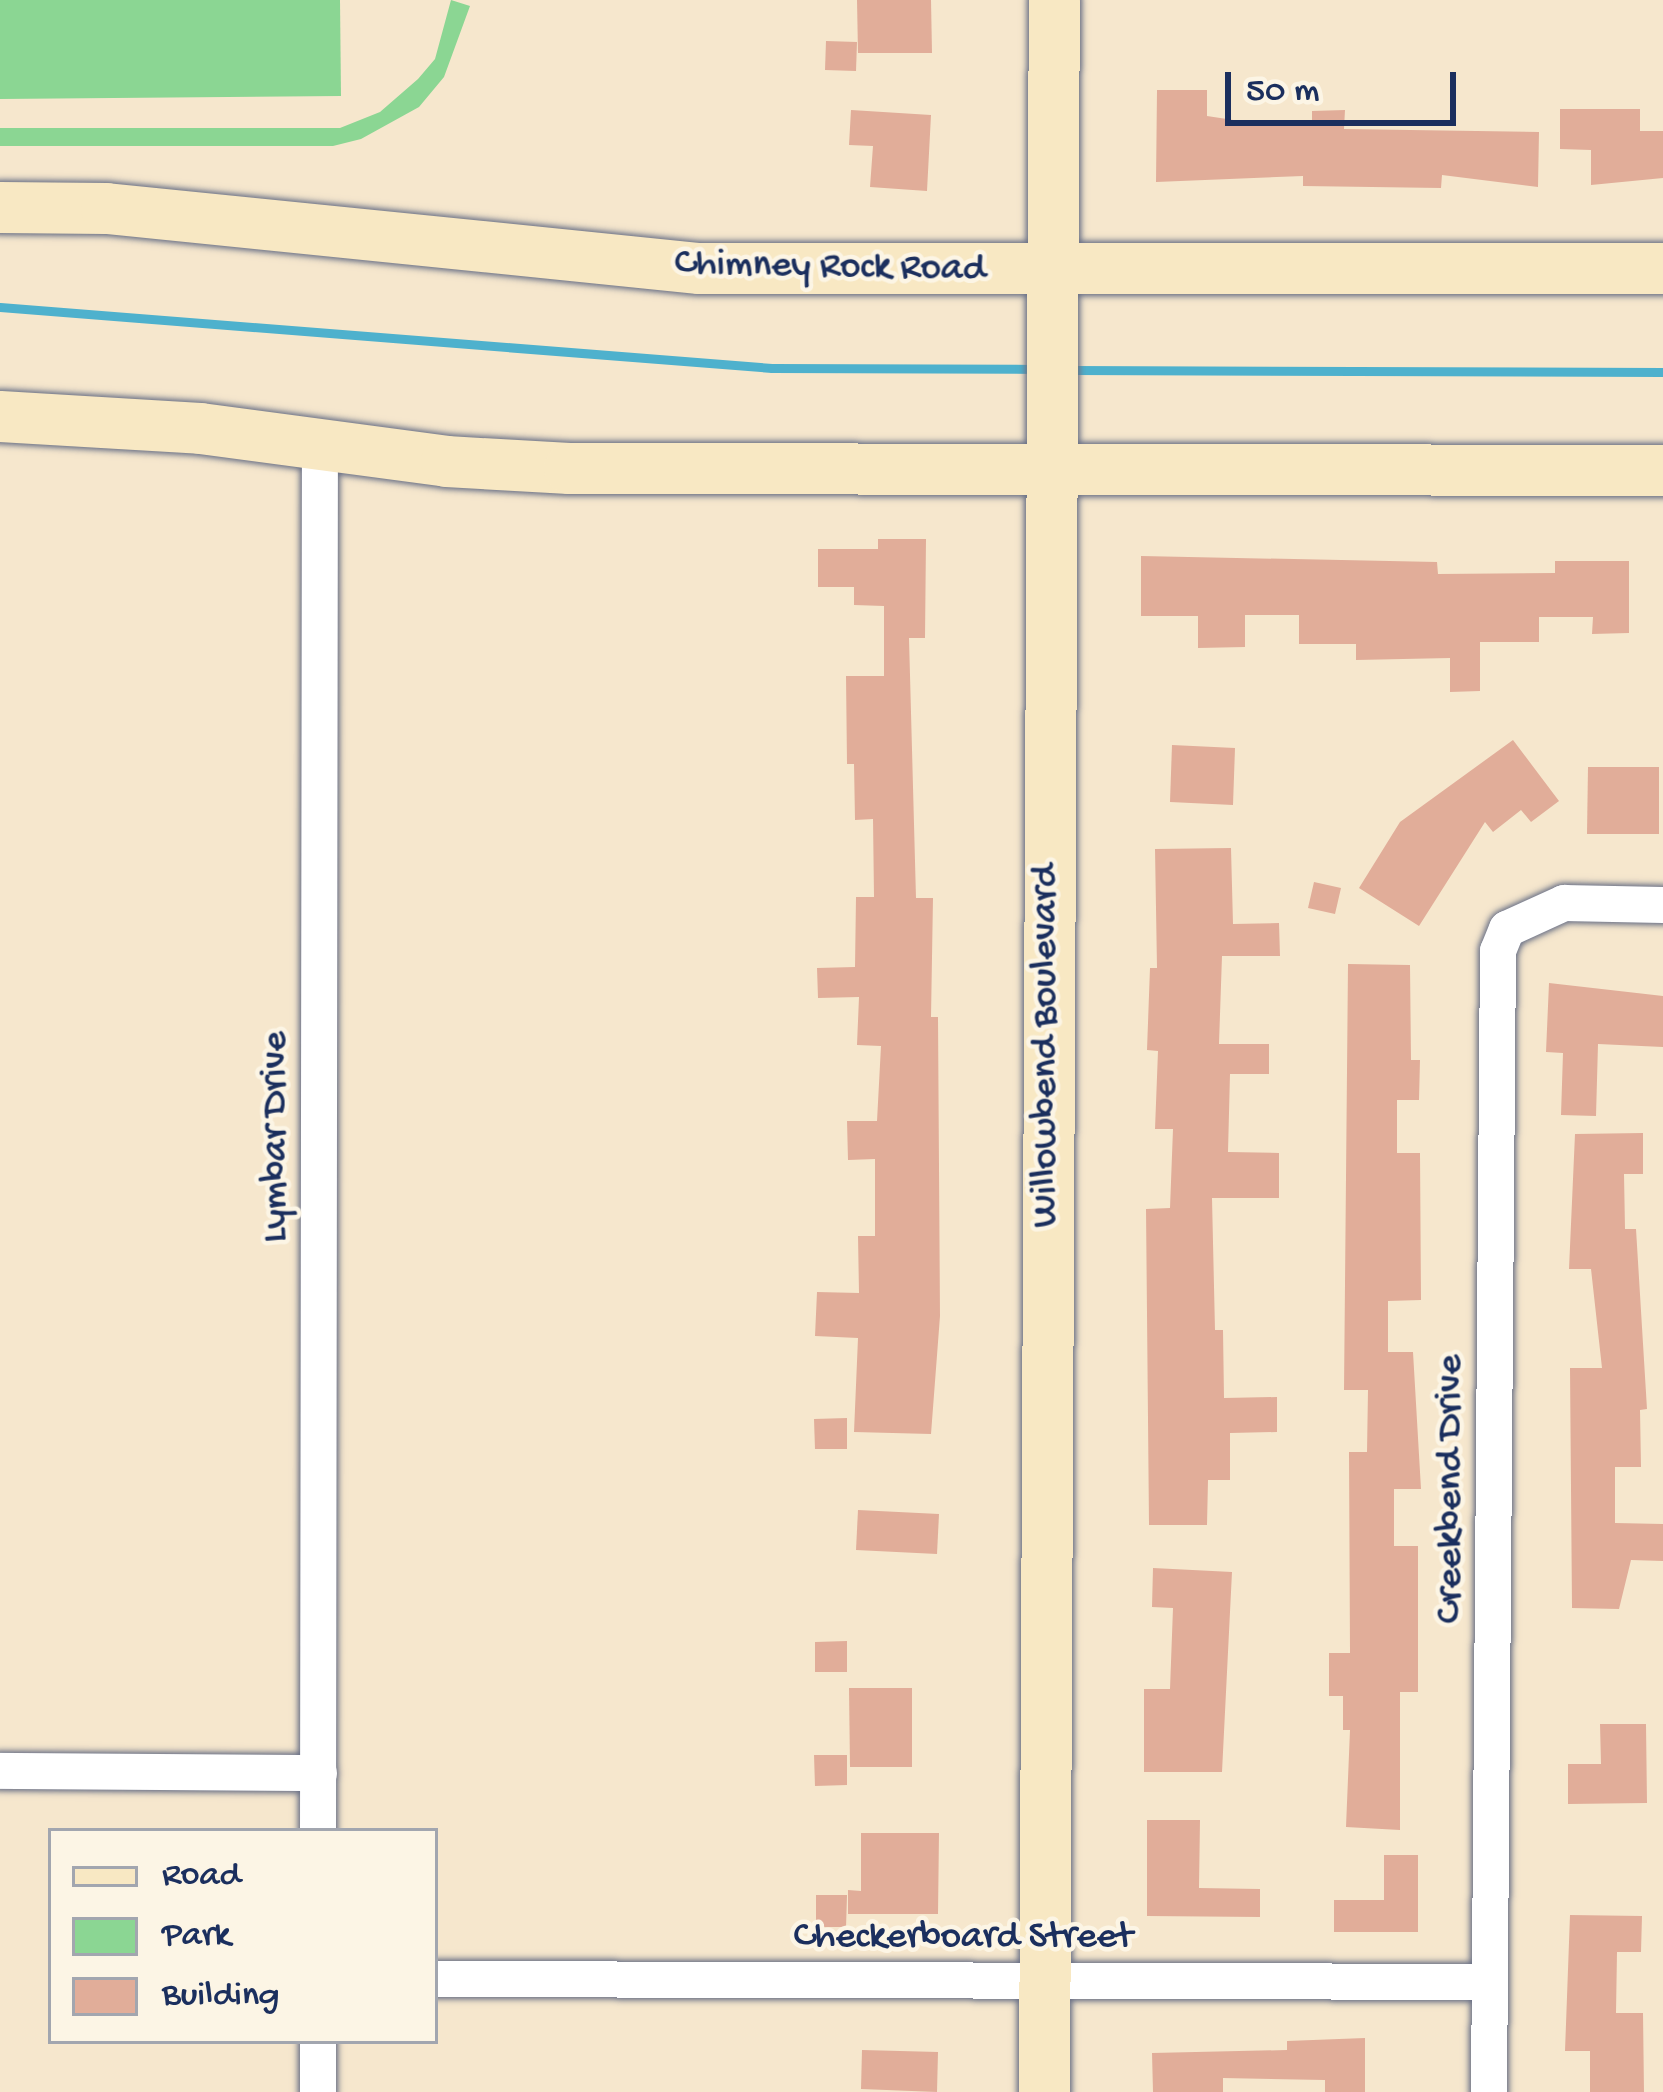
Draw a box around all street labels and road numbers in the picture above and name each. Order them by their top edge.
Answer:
street label: Chimney Rock Road [674,242,986,294]
street label: Willowbend Boulevard [1024,864,1070,1228]
street label: Lymbar Drive [254,1031,300,1243]
street label: Creekbend Drive [1429,1355,1475,1623]
street label: Checkerboard Street [793,1915,1133,1961]

